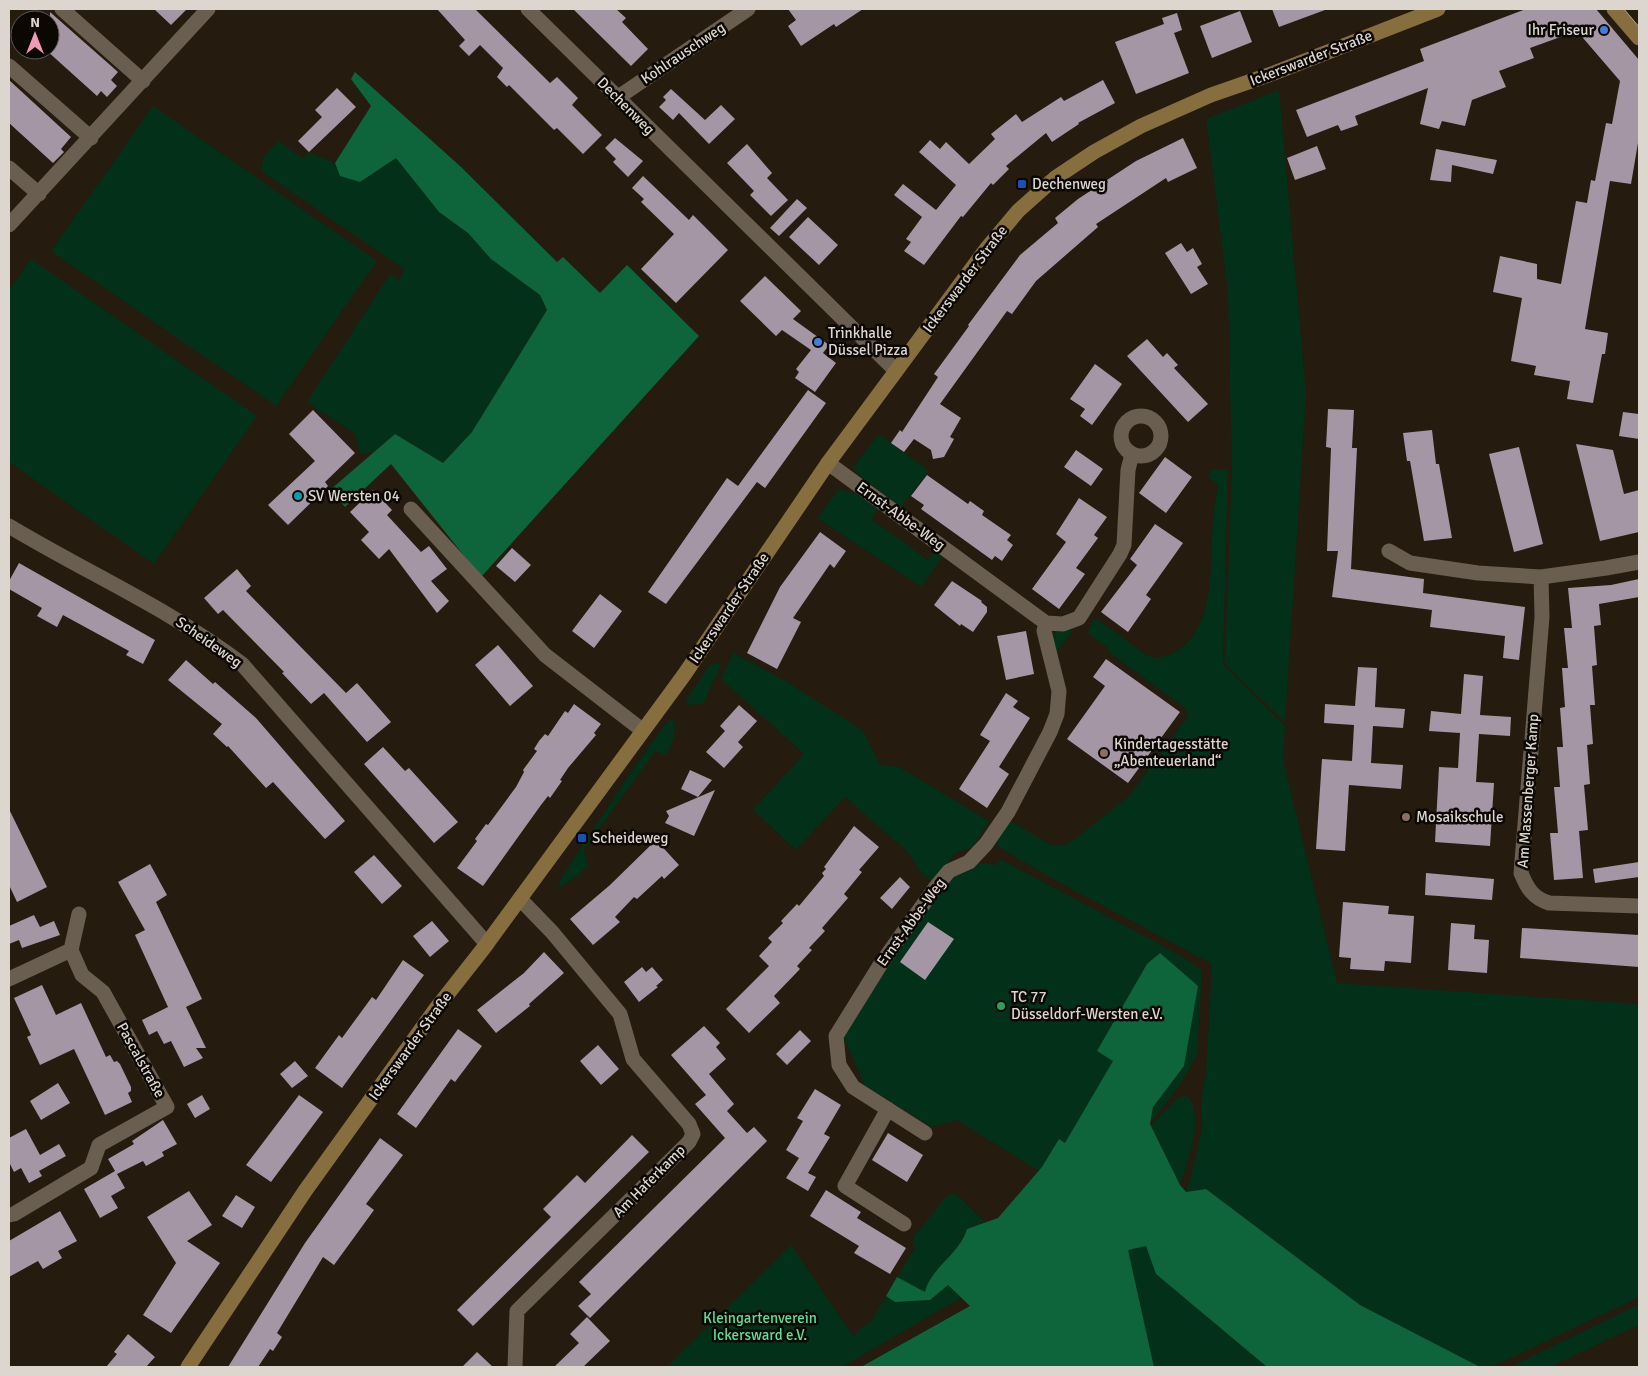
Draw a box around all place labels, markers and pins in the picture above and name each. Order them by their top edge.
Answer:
place label: Ihr Friseur [1527,21,1594,39]
marker: Ihr Friseur [1598,24,1610,36]
place label: Dechenweg [1032,175,1106,193]
marker: Dechenweg [1016,178,1028,190]
place label: Trinkhalle Düssel Pizza [828,324,908,359]
marker: Trinkhalle Düssel Pizza [812,336,824,348]
place label: SV Wersten 04 [308,487,400,505]
marker: SV Wersten 04 [292,490,304,502]
place label: Kindertagesstätte „Abenteuerland“ [1114,735,1228,770]
marker: Kindertagesstätte „Abenteuerland“ [1098,747,1110,759]
place label: Mosaikschule [1416,808,1503,826]
marker: Mosaikschule [1400,811,1412,823]
place label: Scheideweg [592,829,669,847]
marker: Scheideweg [576,832,588,844]
place label: TC 77 Düsseldorf-Wersten e.V. [1011,988,1163,1023]
marker: TC 77 Düsseldorf-Wersten e.V. [995,1000,1007,1012]

